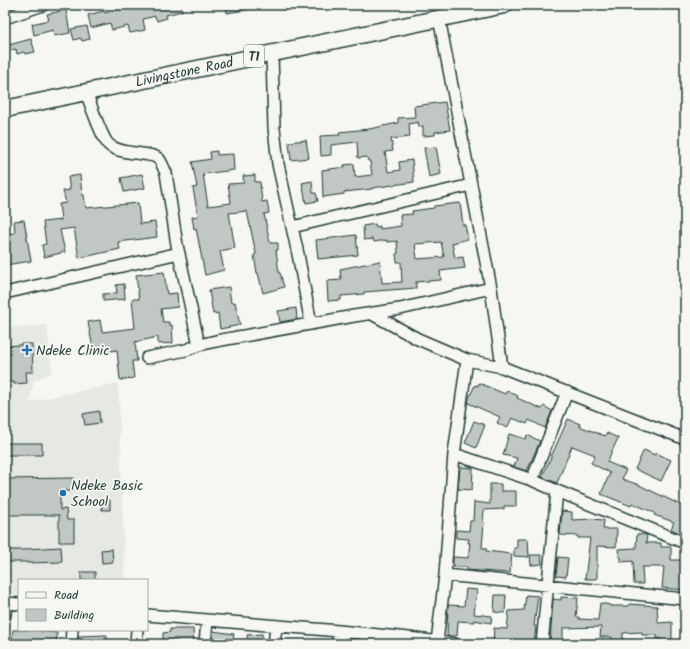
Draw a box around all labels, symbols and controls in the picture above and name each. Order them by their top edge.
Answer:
road number: T1 [244,45,264,67]
street label: Livingstone Road [133,52,236,94]
place label: Ndeke Clinic [36,340,109,362]
marker: Ndeke Clinic [21,344,33,356]
place label: Ndeke Basic School [71,475,143,513]
marker: Ndeke Basic School [58,488,68,498]
legend [18,579,148,631]
text: Road [54,586,79,605]
text: Building [54,606,94,625]

